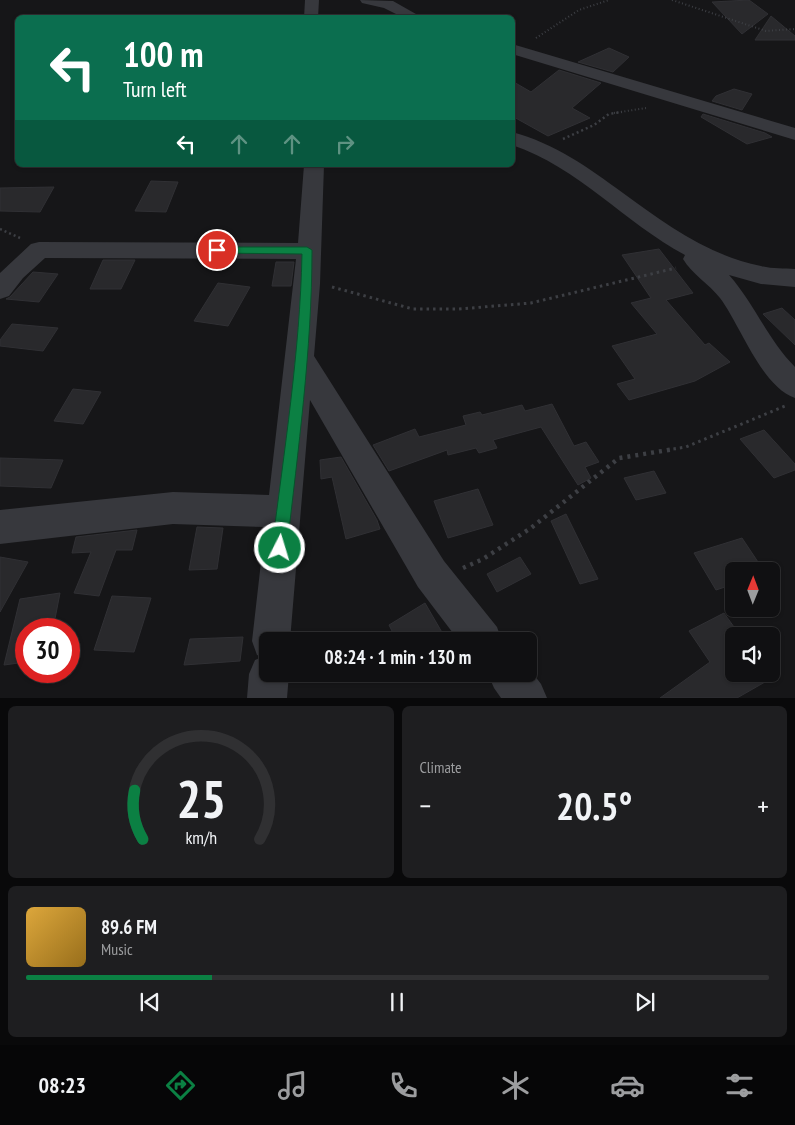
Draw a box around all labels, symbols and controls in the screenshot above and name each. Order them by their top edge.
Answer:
text: 100 m [123,31,204,77]
icon: left [40,35,105,100]
text: Turn left [123,75,187,103]
icon: left [172,130,200,158]
icon: ahead [225,130,253,158]
icon: ahead [278,130,306,158]
icon: right [331,130,359,158]
pin [196,229,238,271]
icon: arrive [203,236,231,264]
position arrow [253,521,305,573]
north arrow [725,562,780,618]
map controls [725,562,780,682]
speed limit sign: 30 [15,618,80,683]
button: sound [725,627,780,682]
text: 08:24 · 1 min · 130 m [325,645,471,669]
text: Climate [420,757,462,777]
text: 25 [176,765,226,832]
text: 20.5° [556,781,632,830]
text: − [420,787,431,824]
text: + [757,787,769,824]
text: km/h [185,826,217,849]
text: 89.6 FM [101,915,157,939]
text: Music [101,939,133,959]
icon: previous [136,988,164,1016]
icon: pause [383,988,411,1016]
icon: next [631,988,659,1016]
icon: directions [163,1068,198,1103]
icon: music [275,1068,310,1103]
icon: phone [386,1068,421,1103]
icon: climate [498,1068,533,1103]
icon: car [610,1068,645,1103]
icon: filters [722,1068,757,1103]
text: 08:23 [38,1071,86,1099]

